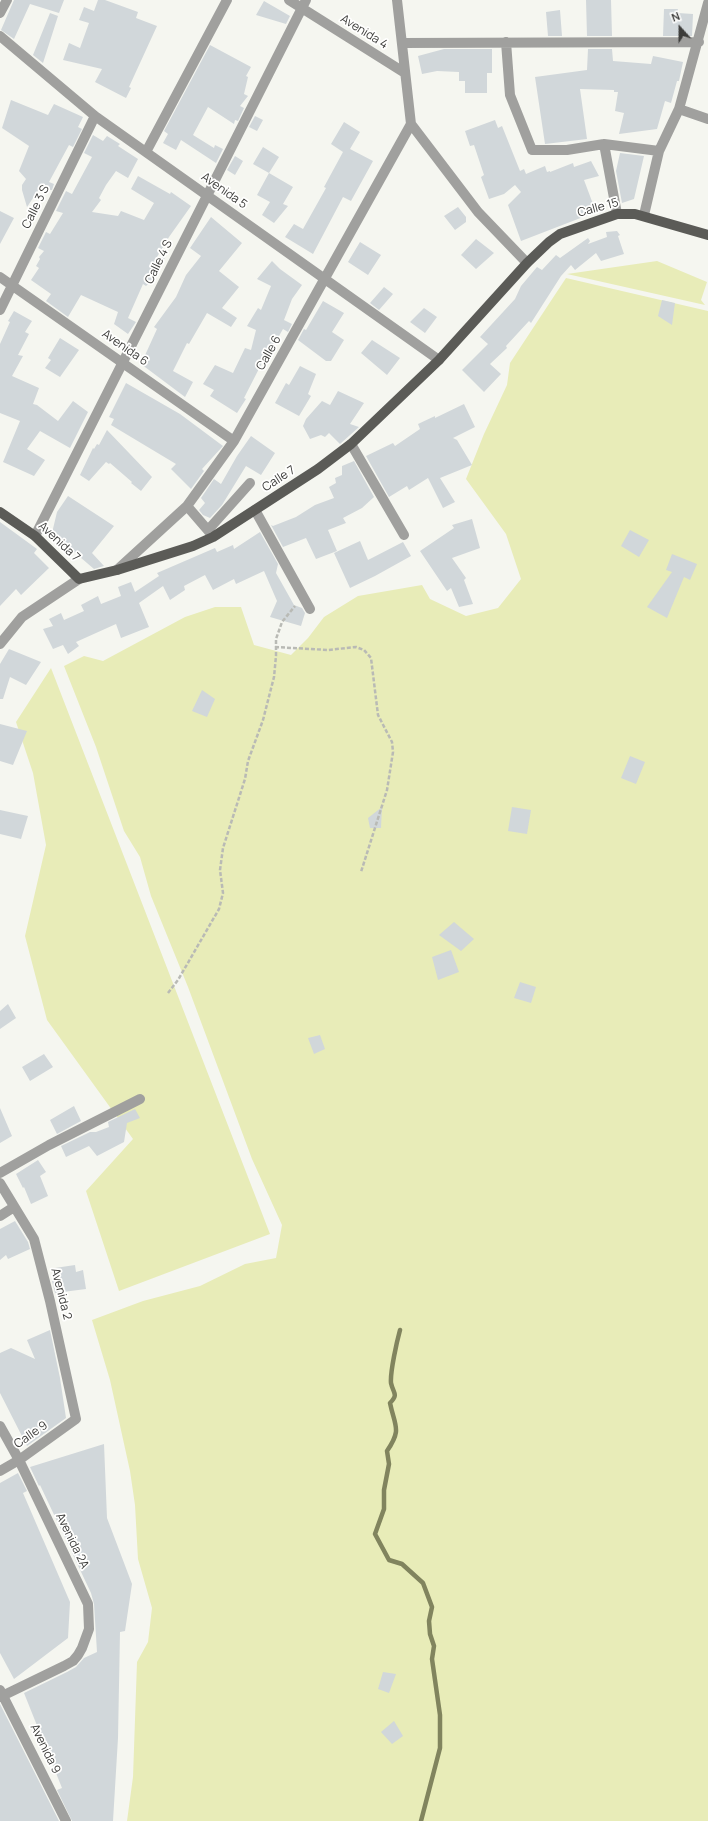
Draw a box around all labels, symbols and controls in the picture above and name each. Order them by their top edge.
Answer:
north arrow [660,8,700,48]
text: N [669,8,682,25]
street label: Avenida 4 [338,12,390,52]
street label: Avenida 5 [198,170,250,212]
street label: Calle 3 S [19,183,53,231]
street label: Calle 15 [576,196,620,220]
street label: Calle 4 S [142,238,176,286]
street label: Avenida 6 [99,327,151,369]
street label: Calle 6 [254,333,284,373]
street label: Calle 7 [260,463,298,495]
street label: Avenida 7 [35,519,83,565]
street label: Avenida 2 [48,1267,74,1321]
street label: Calle 9 [11,1418,51,1452]
street label: Avenida 2A [52,1511,92,1571]
street label: Avenida 9 [27,1722,63,1776]

